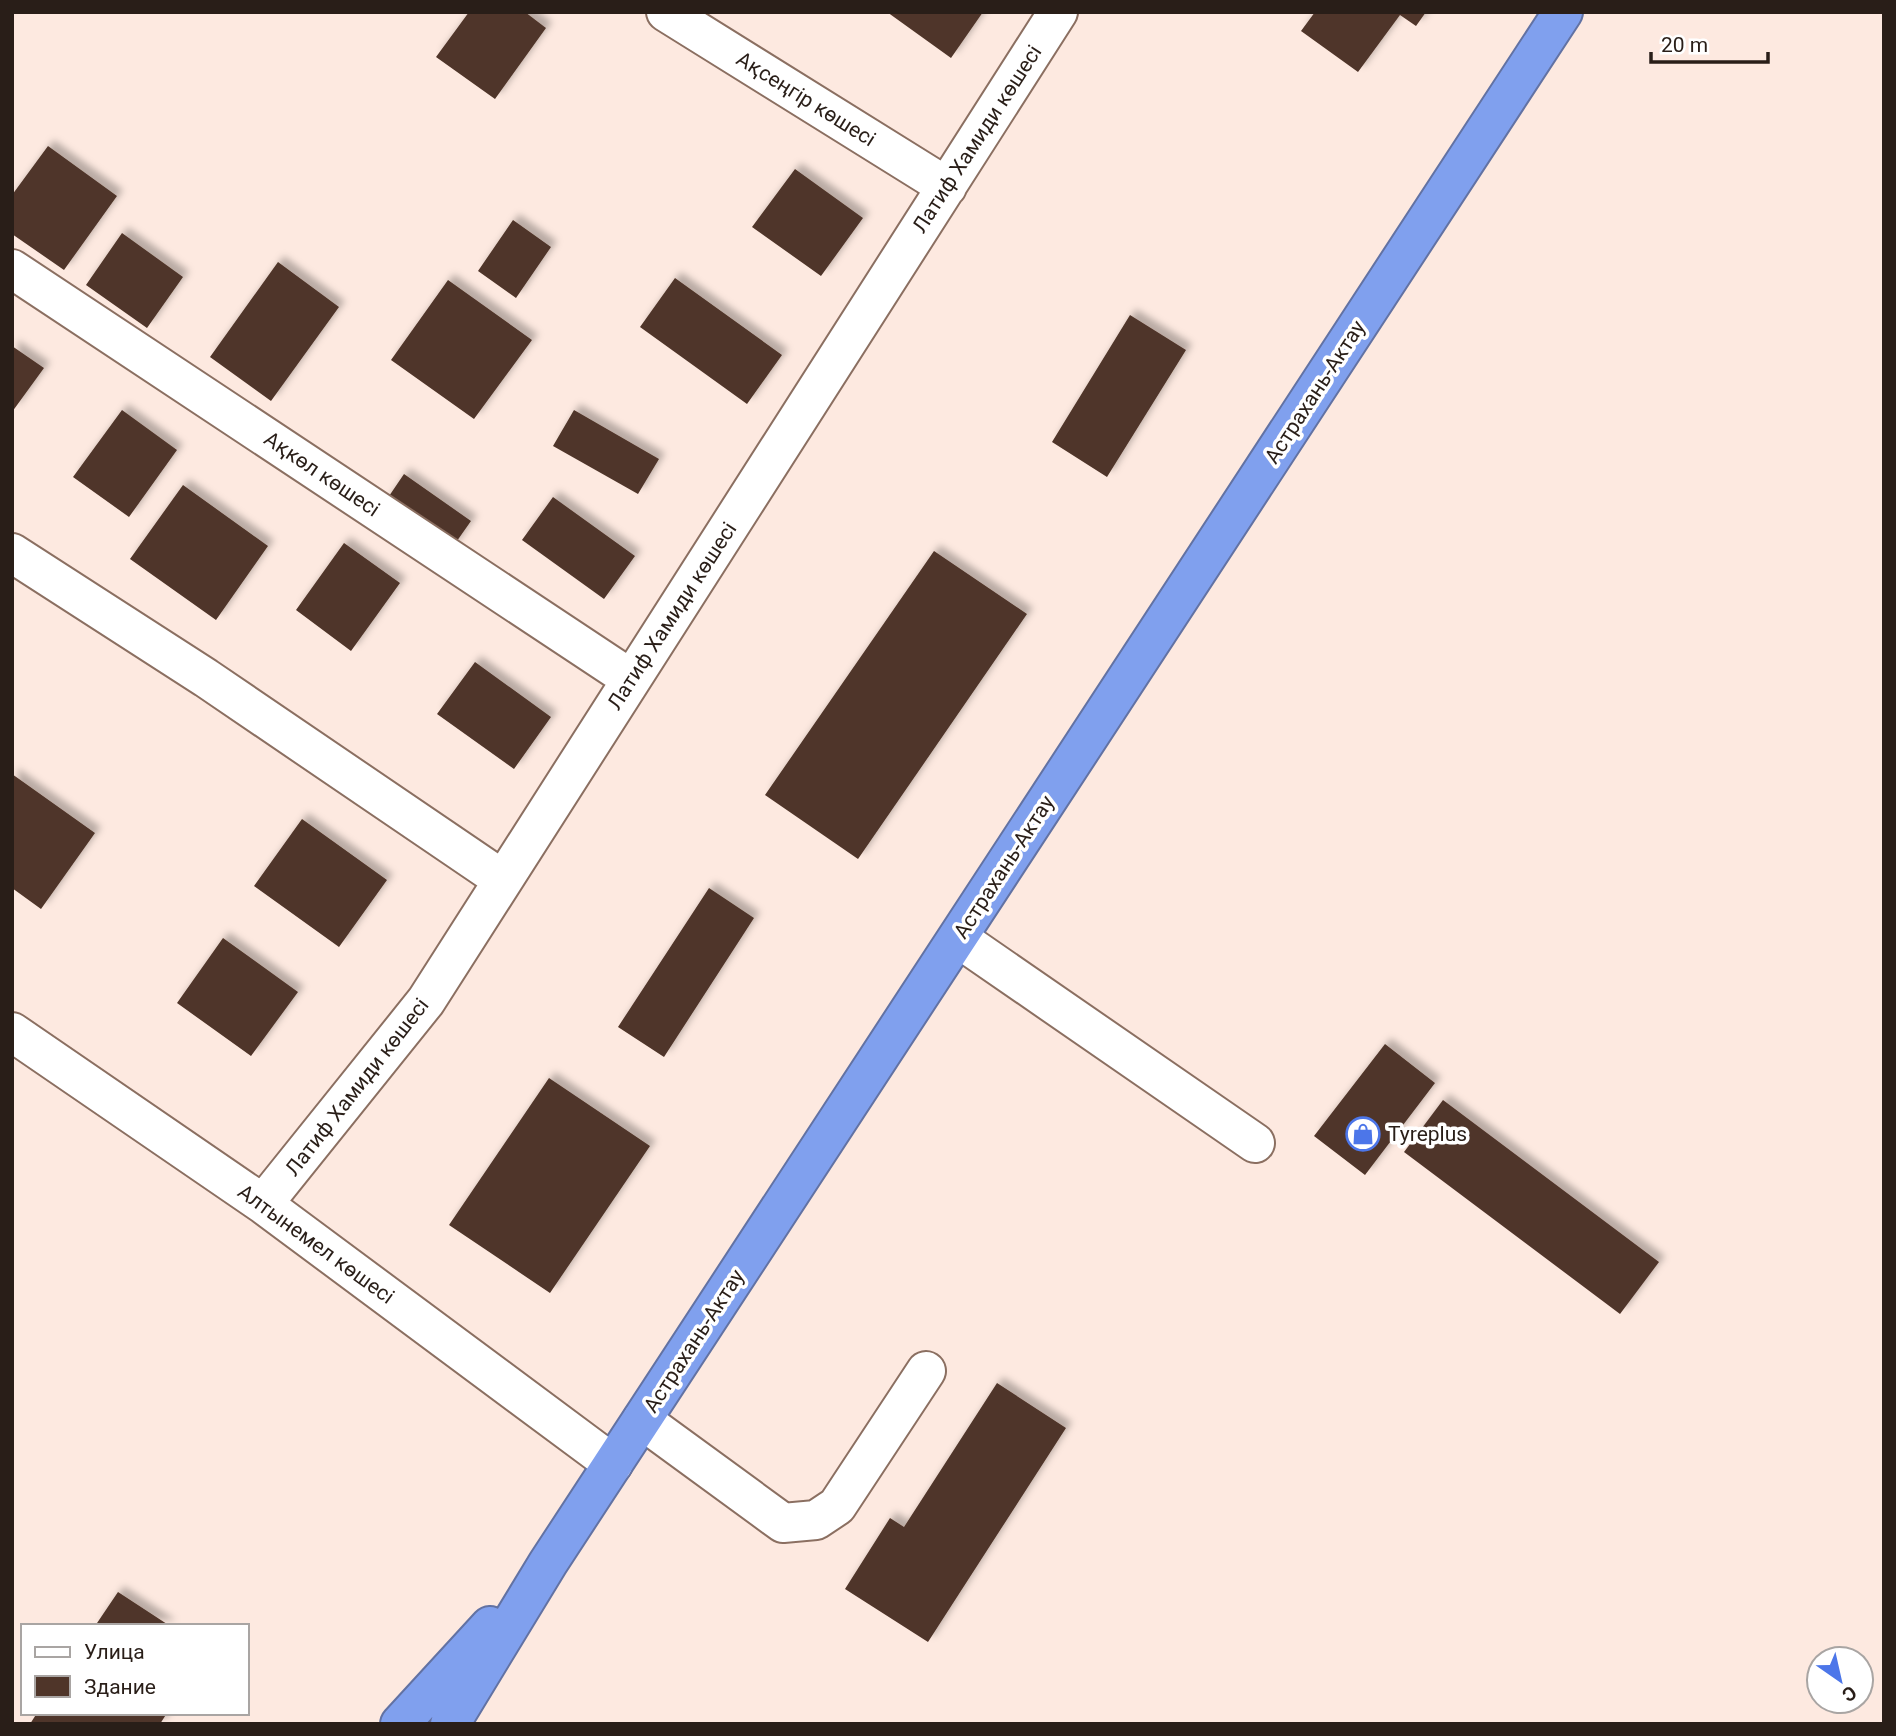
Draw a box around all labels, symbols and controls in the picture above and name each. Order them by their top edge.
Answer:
scale bar [1651,21,1768,65]
text: 20 m [1661,33,1708,57]
street label: Латиф Хамиди көшесі [907,41,1047,237]
street label: Ақсеңгір көшесі [732,47,880,151]
street label: Астрахань-Актау [1260,316,1370,468]
street label: Ақкөл көшесі [260,427,384,521]
street label: Латиф Хамиди көшесі [602,518,742,714]
street label: Астрахань-Актау [949,791,1059,943]
street label: Латиф Хамиди көшесі [280,994,434,1180]
shop icon: Tyreplus [1344,1115,1382,1153]
place label: Tyreplus [1388,1122,1467,1146]
street label: Алтынемел көшесі [233,1179,399,1309]
street label: Астрахань-Актау [639,1265,749,1417]
legend [21,1624,248,1715]
text: Улица [84,1640,145,1664]
north arrow [1805,1645,1875,1715]
text: Здание [84,1675,156,1699]
text: С [1838,1681,1861,1707]

